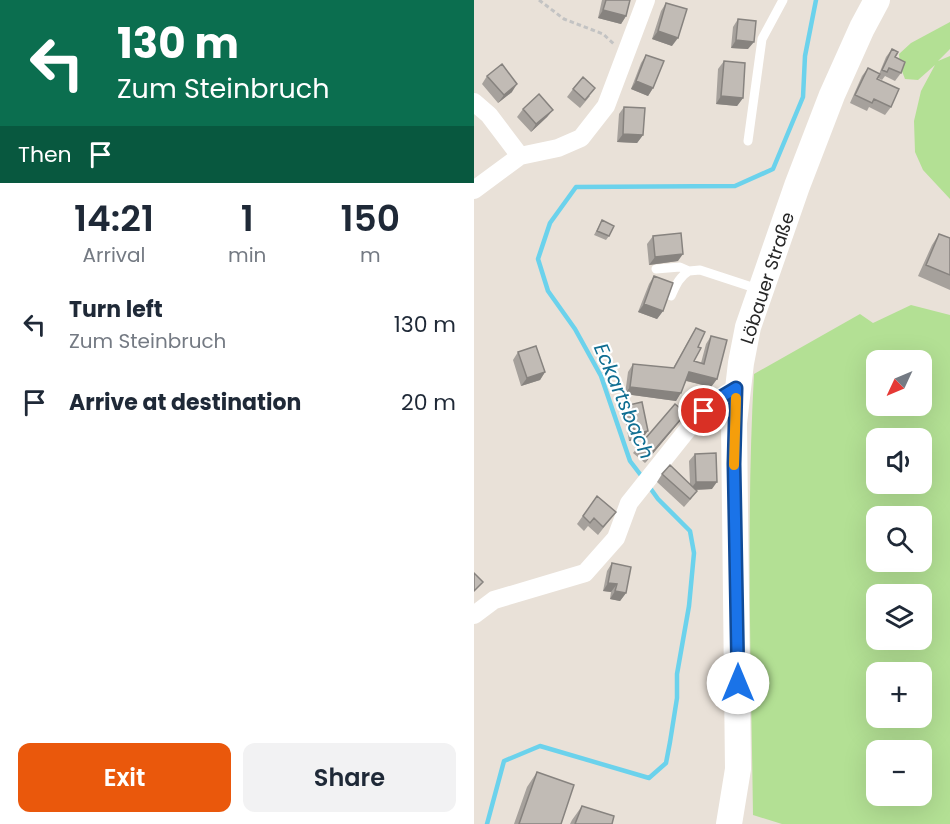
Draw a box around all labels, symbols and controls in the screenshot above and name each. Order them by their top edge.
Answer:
text: 130 m [117,14,239,73]
icon: left [18,24,96,102]
text: Zum Steinbruch [117,70,330,107]
icon: arrive [84,138,117,171]
text: Then [18,139,72,170]
text: 14:21 [74,193,154,244]
text: 1 [241,193,254,244]
text: 150 [340,193,400,244]
street label: Löbauer Straße [734,209,800,347]
text: Arrival [83,241,146,269]
text: min [228,241,266,269]
text: m [360,241,381,269]
text: Turn left [69,294,163,325]
icon: left [18,308,51,341]
text: 130 m [394,309,456,340]
text: Zum Steinbruch [69,327,226,355]
water label: Eckartsbach [587,339,661,463]
north arrow [866,350,932,416]
map controls [866,350,932,806]
pin [678,385,729,436]
icon: arrive [18,386,51,419]
text: Arrive at destination [69,387,301,418]
text: 20 m [401,387,456,418]
icon: arrive [687,394,720,427]
button: sound [866,428,932,494]
button: search [866,506,932,572]
button: layers [866,584,932,650]
position arrow [706,651,770,715]
button: + [866,662,932,728]
button: − [866,740,932,806]
button: Exit [18,743,231,812]
button: Share [243,743,456,812]

